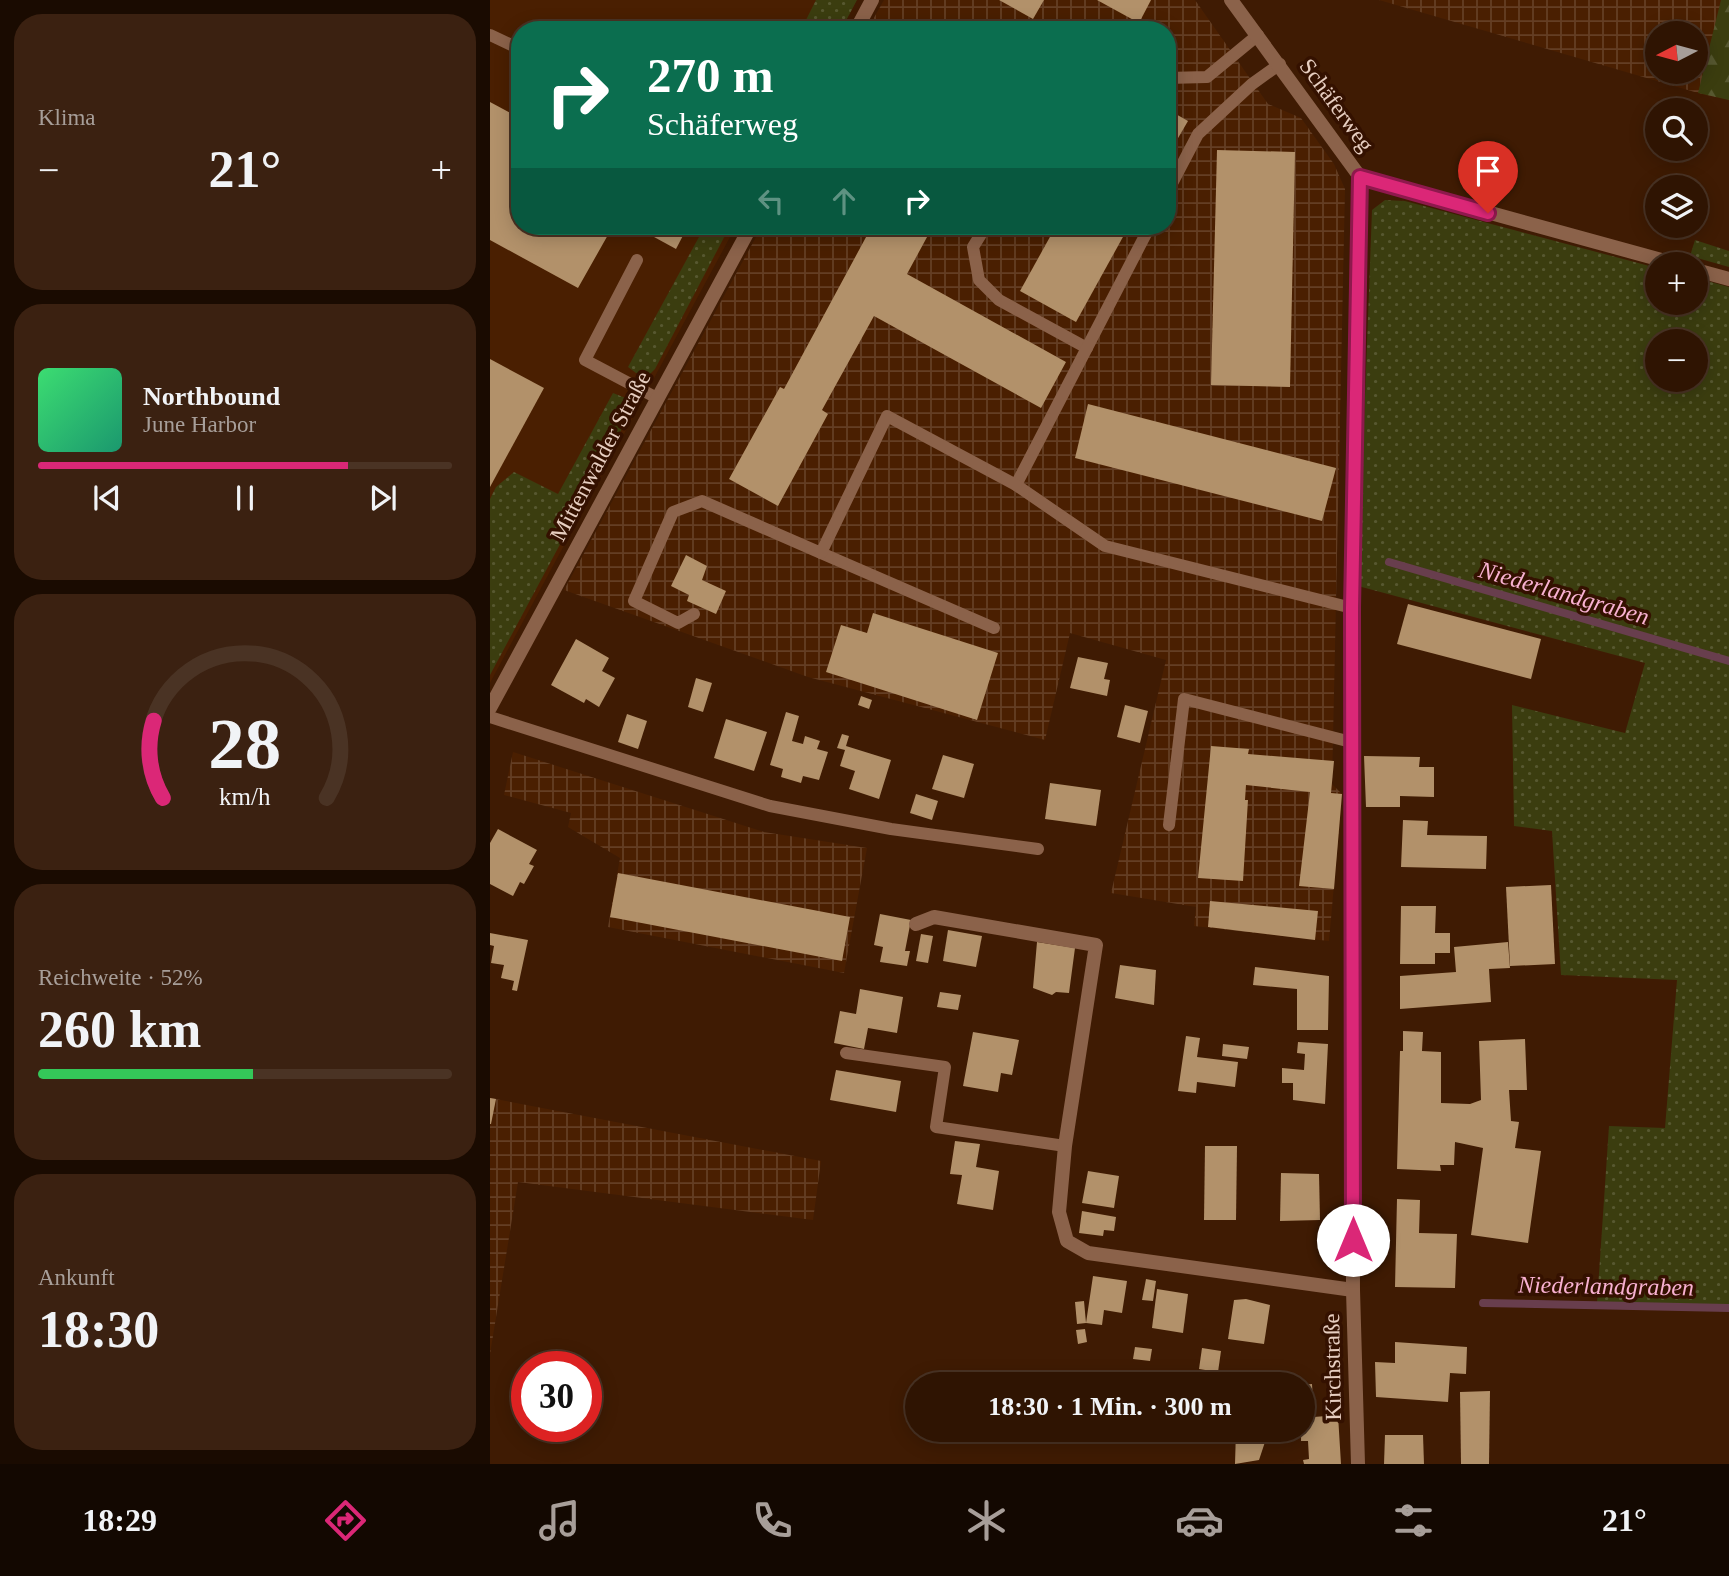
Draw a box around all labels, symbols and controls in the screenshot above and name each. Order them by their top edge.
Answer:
north arrow [1645,21,1708,84]
map controls [1645,21,1708,392]
text: 270 m [647,48,774,103]
icon: right [532,49,623,140]
street label: Schäferweg [1295,54,1379,157]
button: search [1645,98,1708,161]
text: Klima [38,105,96,130]
text: Schäferweg [647,106,798,142]
text: 21° [209,141,281,198]
pin [1458,141,1518,213]
text: − [38,149,59,191]
text: + [431,149,452,191]
icon: arrive [1469,152,1507,190]
button: layers [1645,175,1708,238]
icon: left [752,182,790,220]
icon: ahead [825,182,863,220]
icon: right [898,182,936,220]
button: + [1645,252,1708,315]
button: − [1645,329,1708,392]
street label: Mittenwalder Straße [545,367,656,545]
text: Northbound [143,382,280,411]
text: June Harbor [143,412,256,437]
icon: previous [88,479,126,517]
icon: pause [226,479,264,517]
icon: next [364,479,402,517]
water label: Niederlandgraben [1475,556,1652,630]
text: 28 [209,703,281,784]
text: km/h [219,783,271,810]
text: Reichweite · 52% [38,965,203,990]
text: 260 km [38,1001,201,1058]
position arrow [1316,1203,1390,1277]
text: Ankunft [38,1265,115,1290]
water label: Niederlandgraben [1517,1271,1694,1301]
text: 18:30 [38,1301,159,1358]
street label: Kirchstraße [1319,1313,1346,1421]
speed limit sign: 30 [511,1351,602,1442]
text: 18:30 · 1 Min. · 300 m [988,1392,1232,1421]
icon: directions [321,1496,370,1545]
icon: music [535,1496,584,1545]
icon: phone [748,1496,797,1545]
icon: climate [962,1496,1011,1545]
icon: car [1175,1496,1224,1545]
icon: filters [1389,1496,1438,1545]
text: 18:29 [82,1502,157,1538]
text: 21° [1602,1502,1647,1538]

